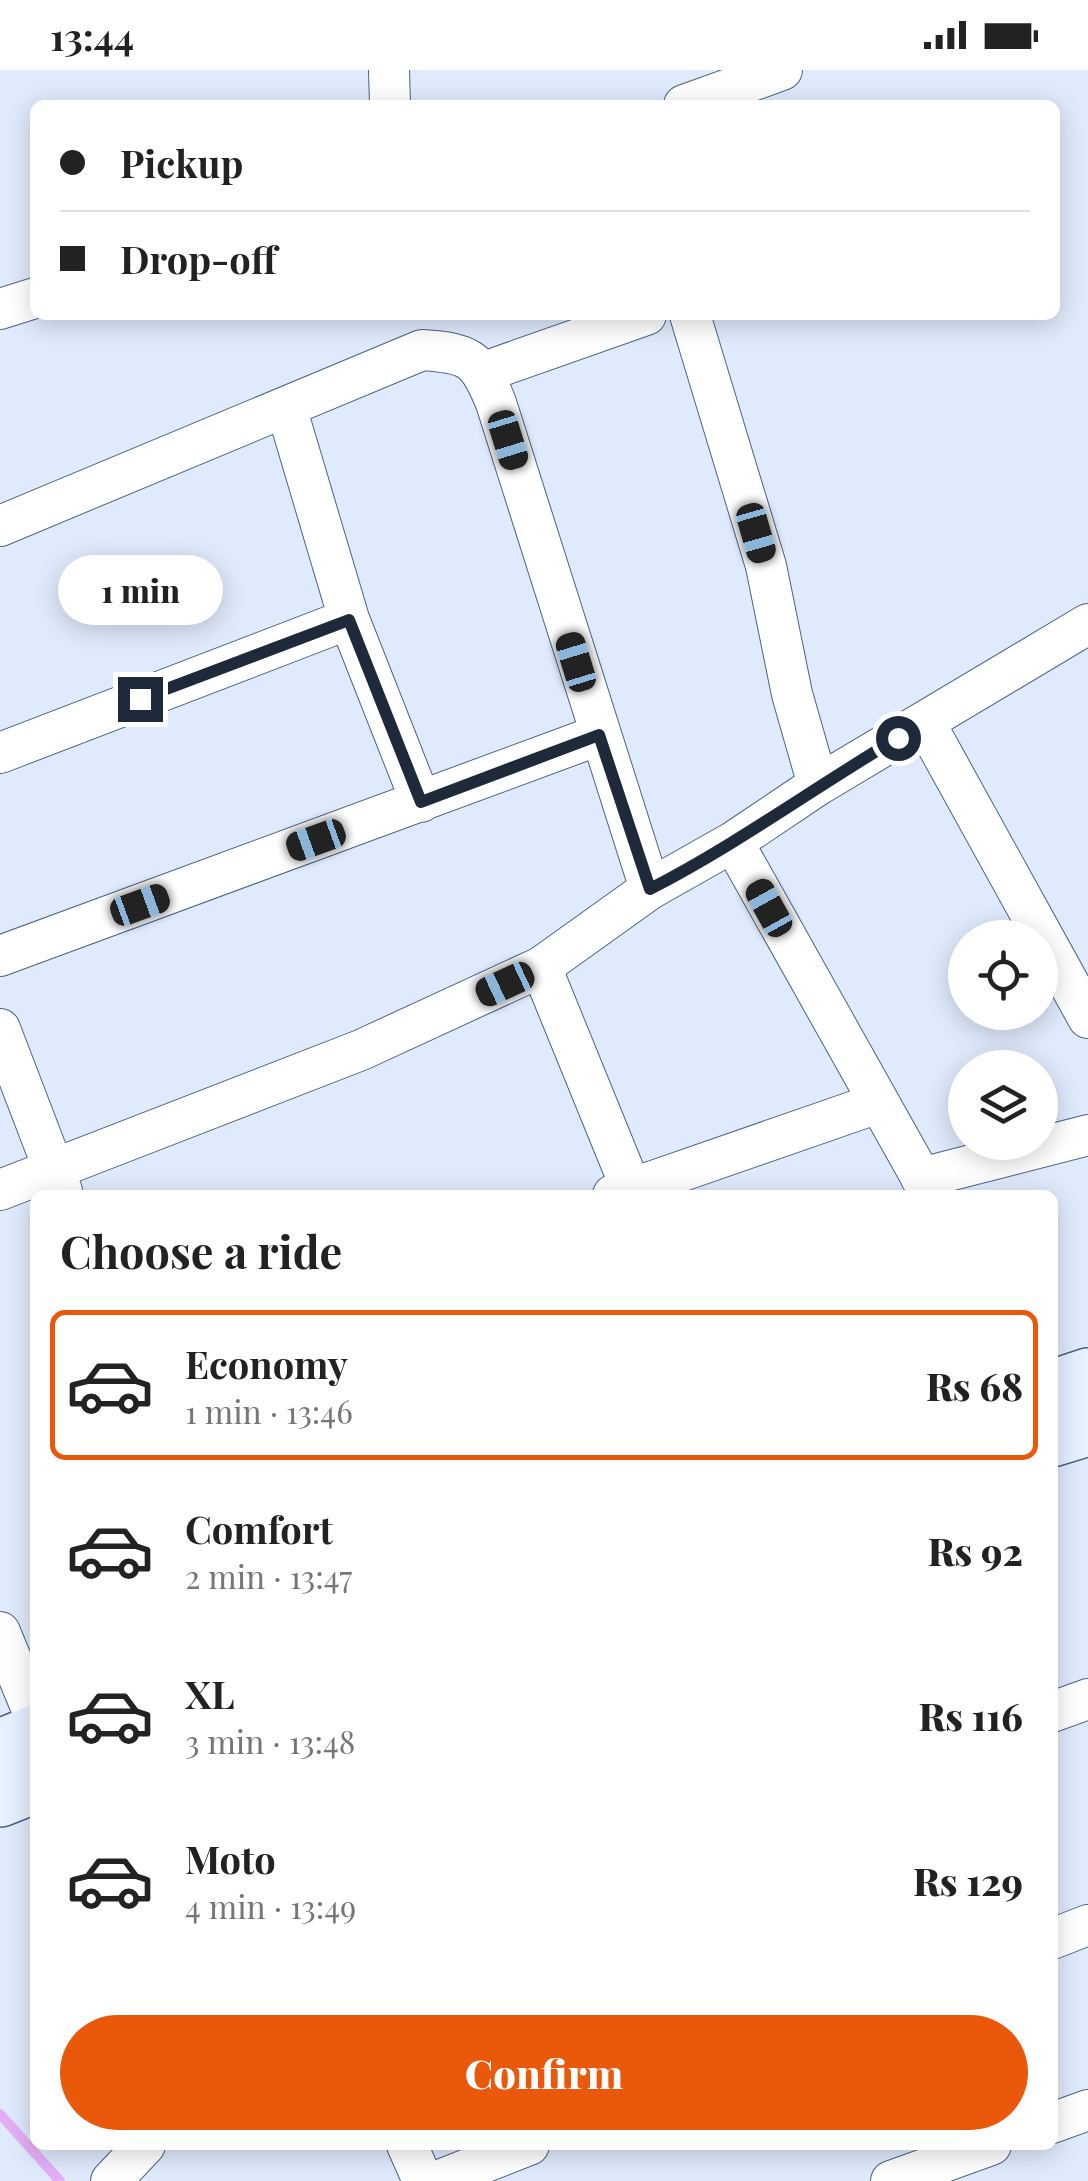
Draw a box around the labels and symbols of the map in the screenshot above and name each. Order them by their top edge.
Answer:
car [485,407,531,473]
car [733,500,779,566]
callout: 1 min [58,554,222,624]
car [553,629,599,695]
route end [118,677,163,722]
route start [876,716,921,761]
car [283,816,349,864]
car [741,874,797,942]
car [107,881,173,929]
car [471,958,539,1010]

